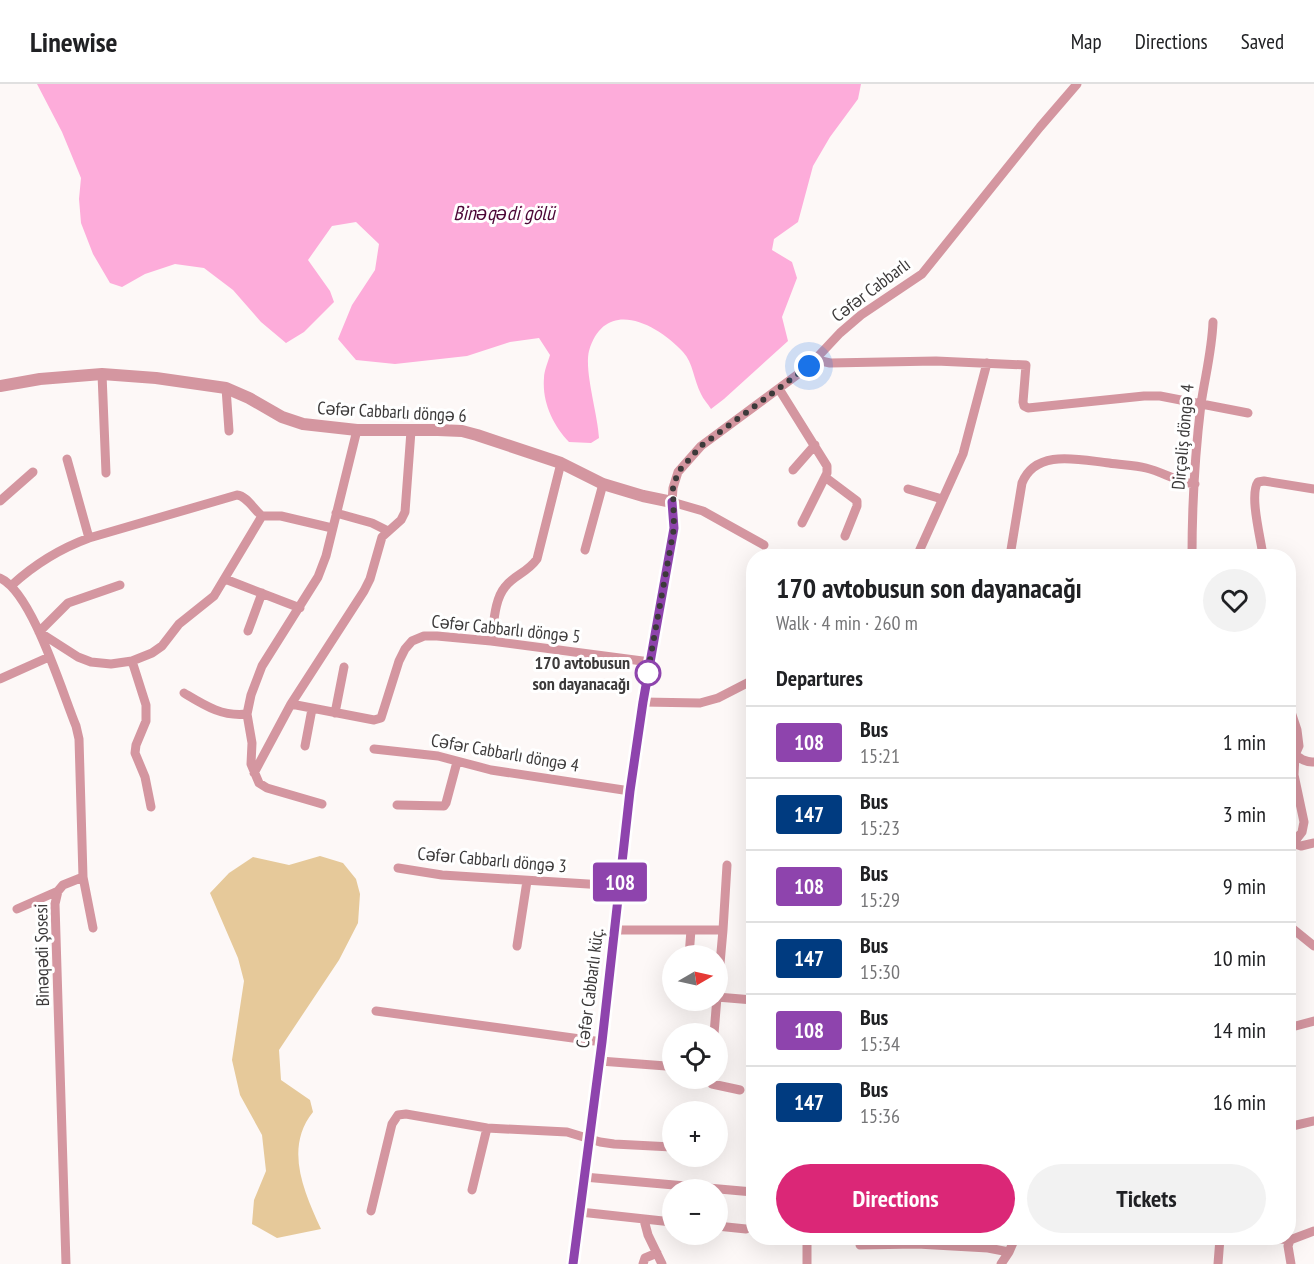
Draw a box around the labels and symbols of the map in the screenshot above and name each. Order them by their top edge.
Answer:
water label: Binəqədi gölü [453,200,557,226]
street label: Cəfər Cabbarlı [827,253,915,327]
your location [794,351,824,381]
street label: Dirçəliş döngə 4 [1166,383,1199,491]
street label: Cəfər Cabbarlı döngə 6 [317,396,467,427]
street label: Cəfər Cabbarlı döngə 5 [430,609,582,648]
place label: 170 avtobusun son dayanacağı [533,651,630,695]
marker: 170 avtobusun son dayanacağı [635,660,661,686]
street label: Cəfər Cabbarlı döngə 4 [429,728,581,777]
street label: Cəfər Cabbarlı döngə 3 [416,842,568,877]
line badge: 108 [586,862,654,902]
street label: Binəqədi Şosesi [29,904,54,1006]
street label: Cəfər Cabbarlı küç. [571,927,608,1049]
north arrow [662,945,728,1011]

